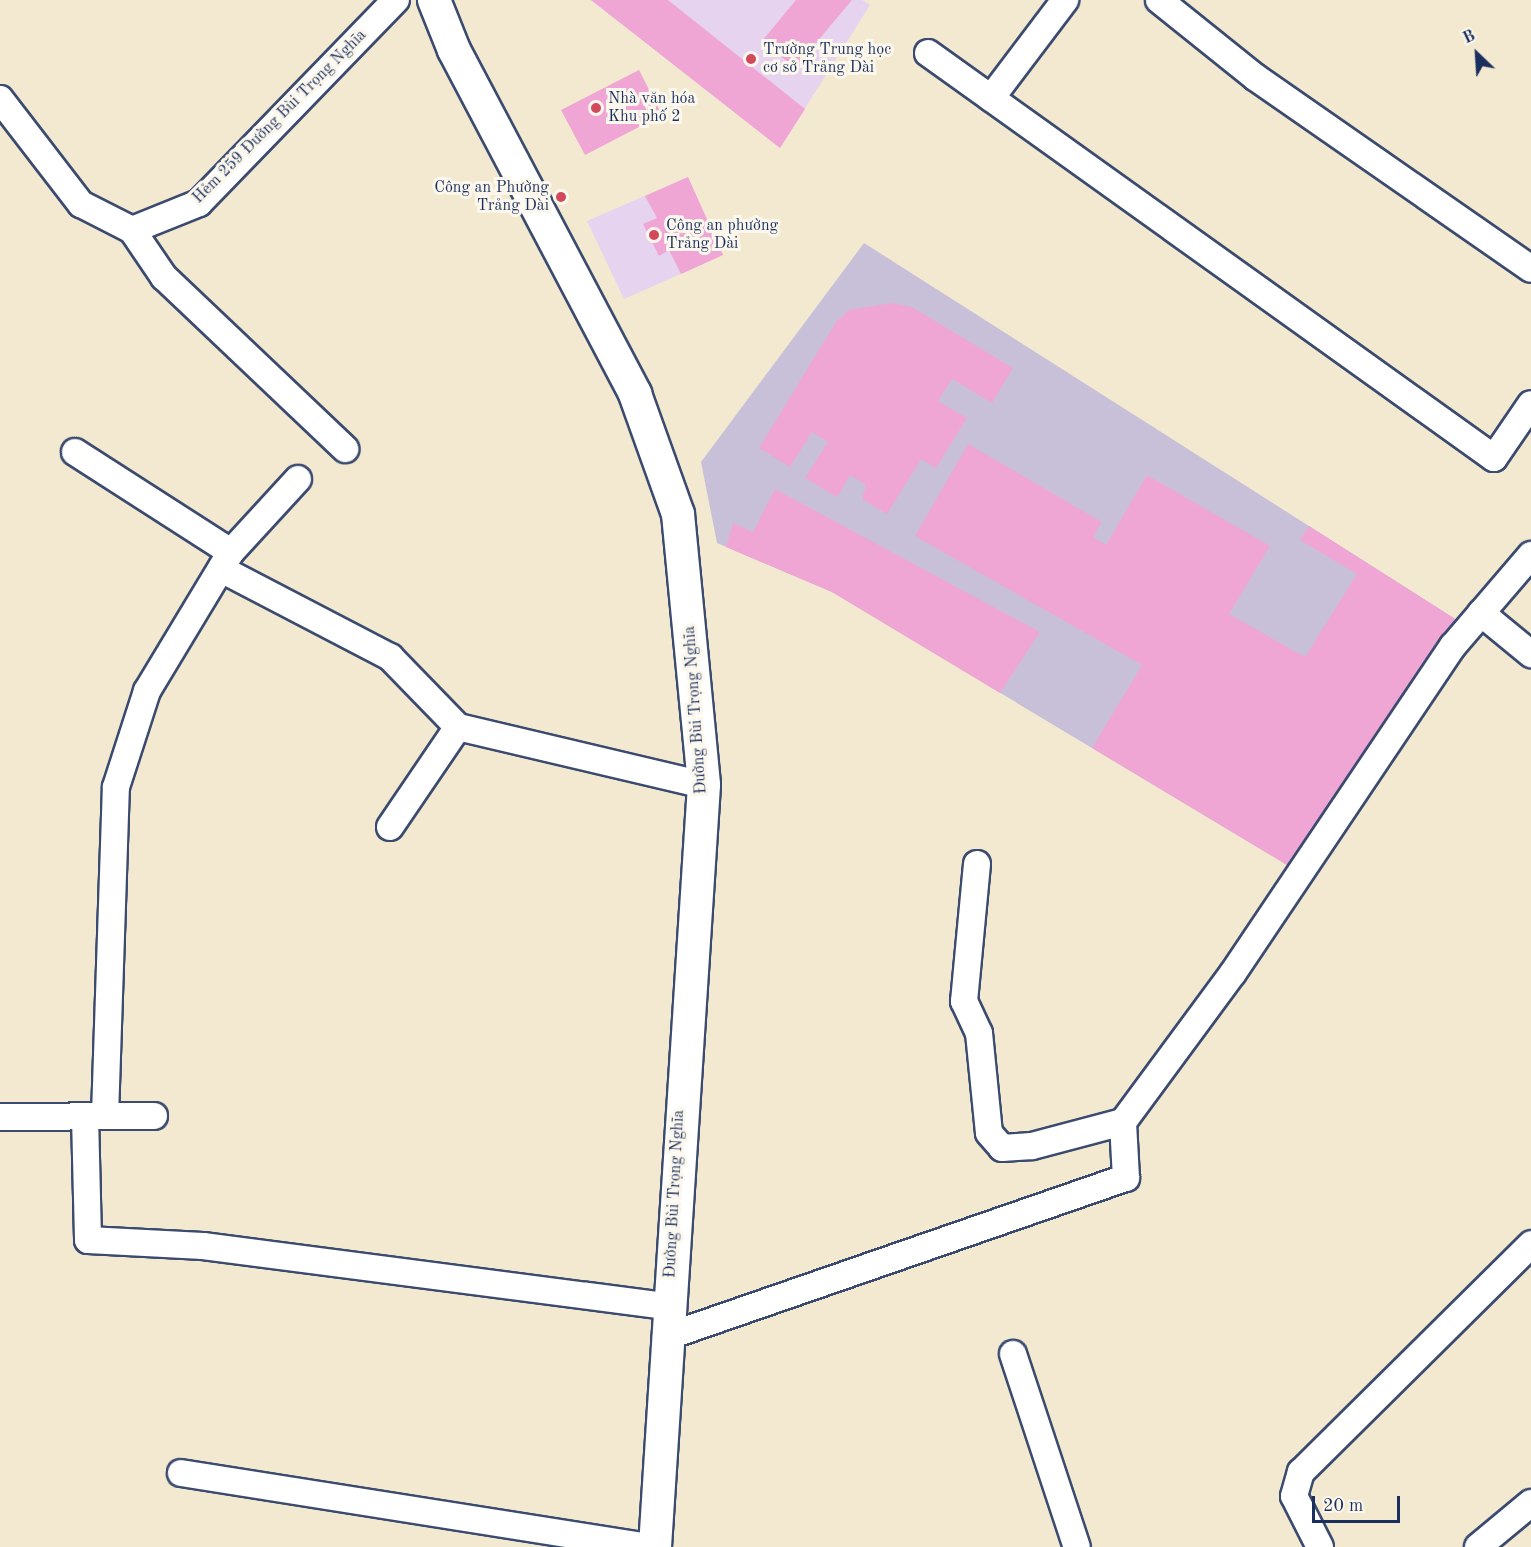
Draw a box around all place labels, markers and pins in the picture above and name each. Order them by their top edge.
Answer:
place label: Trường Trung học cơ sở Trảng Dài [763,40,891,78]
marker: Trường Trung học cơ sở Trảng Dài [744,52,758,66]
place label: Nhà văn hóa Khu phố 2 [608,89,695,127]
marker: Nhà văn hóa Khu phố 2 [589,101,603,115]
place label: Công an Phường Trảng Dài [434,178,549,216]
marker: Công an Phường Trảng Dài [554,190,568,204]
place label: Công an phường Trảng Dài [666,216,778,254]
marker: Công an phường Trảng Dài [647,228,661,242]

